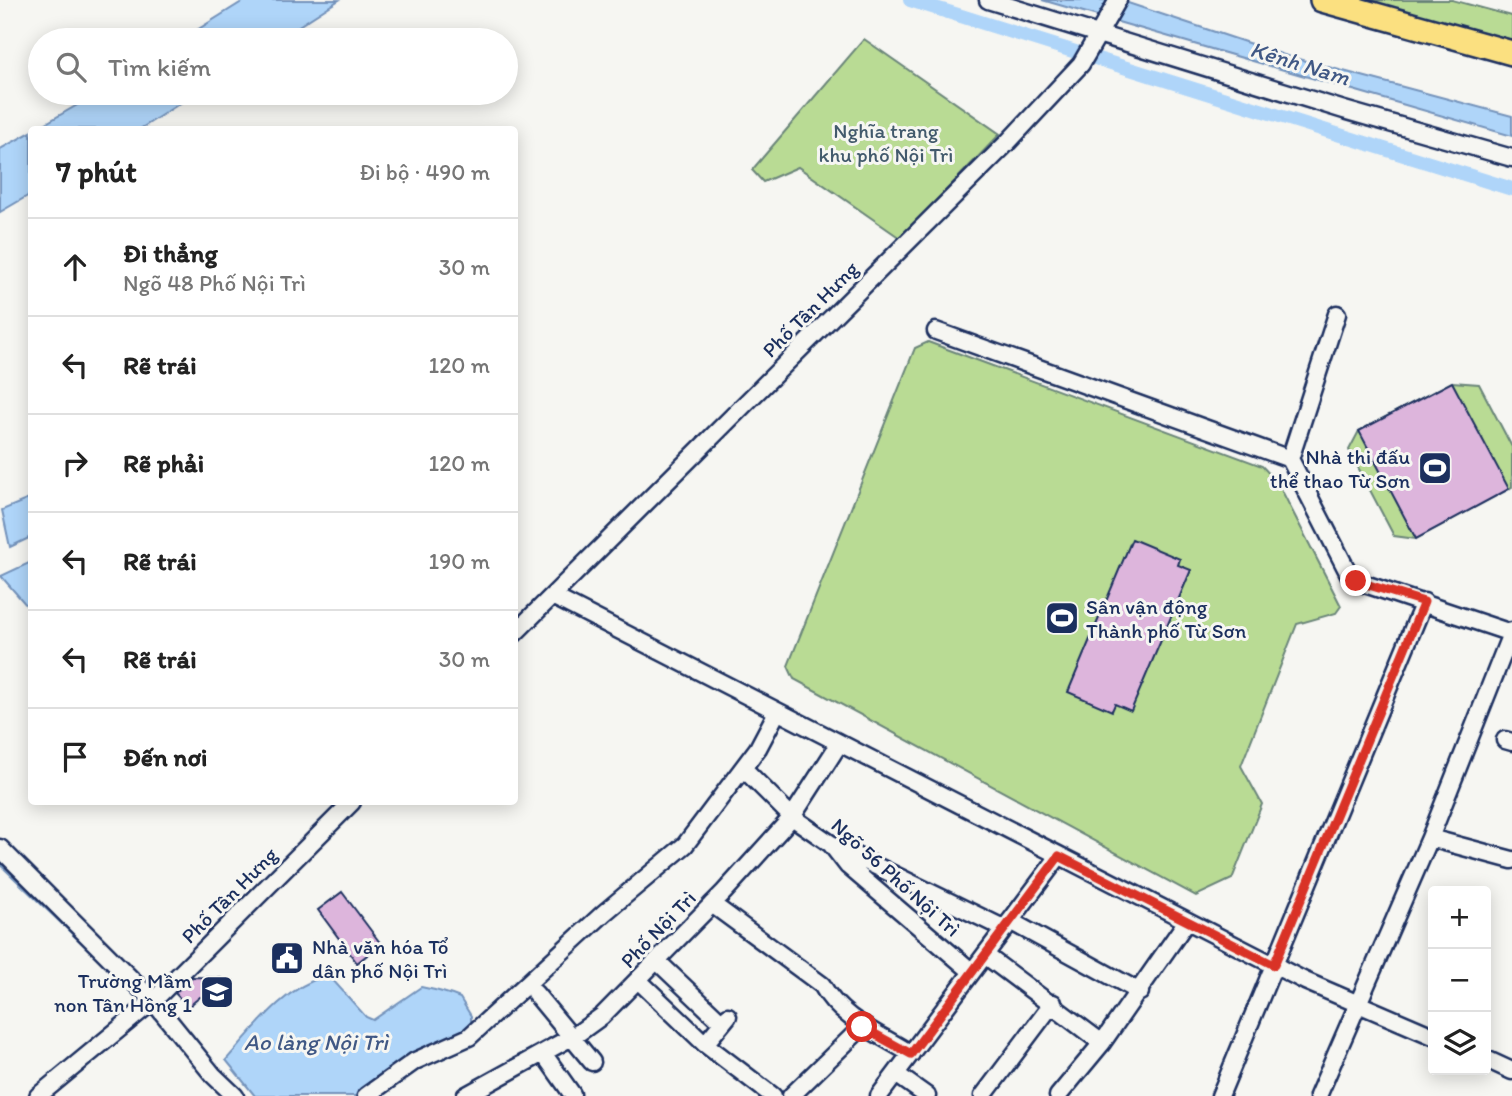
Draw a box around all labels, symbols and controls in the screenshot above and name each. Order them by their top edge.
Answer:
search box [28,28,518,105]
water label: Kênh Nam [1247,35,1354,92]
icon: search [52,48,90,86]
text: Tìm kiếm [108,51,211,83]
park label: Nghĩa trang khu phố Nội Trì [819,118,953,167]
text: 7 phút [56,153,137,190]
text: Đi bộ · 490 m [359,158,490,186]
text: Đi thẳng [123,237,218,269]
icon: ahead [56,248,94,286]
text: 30 m [439,253,490,281]
street label: Phố Tân Hưng [757,256,863,362]
text: Ngõ 48 Phố Nội Trì [123,269,306,297]
icon: left [56,346,94,384]
text: Rẽ trái [123,349,197,381]
text: 120 m [429,351,490,379]
icon: right [56,444,94,482]
place label: Nhà thi đấu thể thao Từ Sơn [1270,444,1410,493]
text: Rẽ phải [123,447,204,479]
text: 120 m [429,449,490,477]
sports icon: Nhà thi đấu thể thao Từ Sơn [1416,449,1454,487]
icon: left [56,542,94,580]
text: Rẽ trái [123,545,197,577]
text: 190 m [429,547,490,575]
route end [1340,565,1371,596]
place label: Sân vận động Thành phố Từ Sơn [1086,594,1246,643]
sports icon: Sân vận động Thành phố Từ Sơn [1043,599,1081,637]
icon: left [56,640,94,678]
text: Rẽ trái [123,643,197,675]
text: 30 m [439,645,490,673]
icon: arrive [56,738,94,776]
text: Đến nơi [123,741,208,773]
street label: Ngõ 56 Phố Nội Trì [826,812,966,942]
street label: Phố Tân Hưng [176,842,282,948]
street label: Phố Nội Trì [615,885,701,973]
map controls [1428,886,1491,1075]
button: + [1428,886,1491,949]
place label: Nhà văn hóa Tổ dân phố Nội Trì [312,934,449,983]
public building icon: Nhà văn hóa Tổ dân phố Nội Trì [268,939,306,977]
button: − [1428,949,1491,1012]
place label: Trường Mầm non Tân Hồng 1 [54,968,192,1017]
school or university icon: Trường Mầm non Tân Hồng 1 [198,973,236,1011]
route start [846,1011,877,1042]
button: layers [1428,1012,1491,1075]
water label: Ao làng Nội Trì [244,1028,390,1056]

